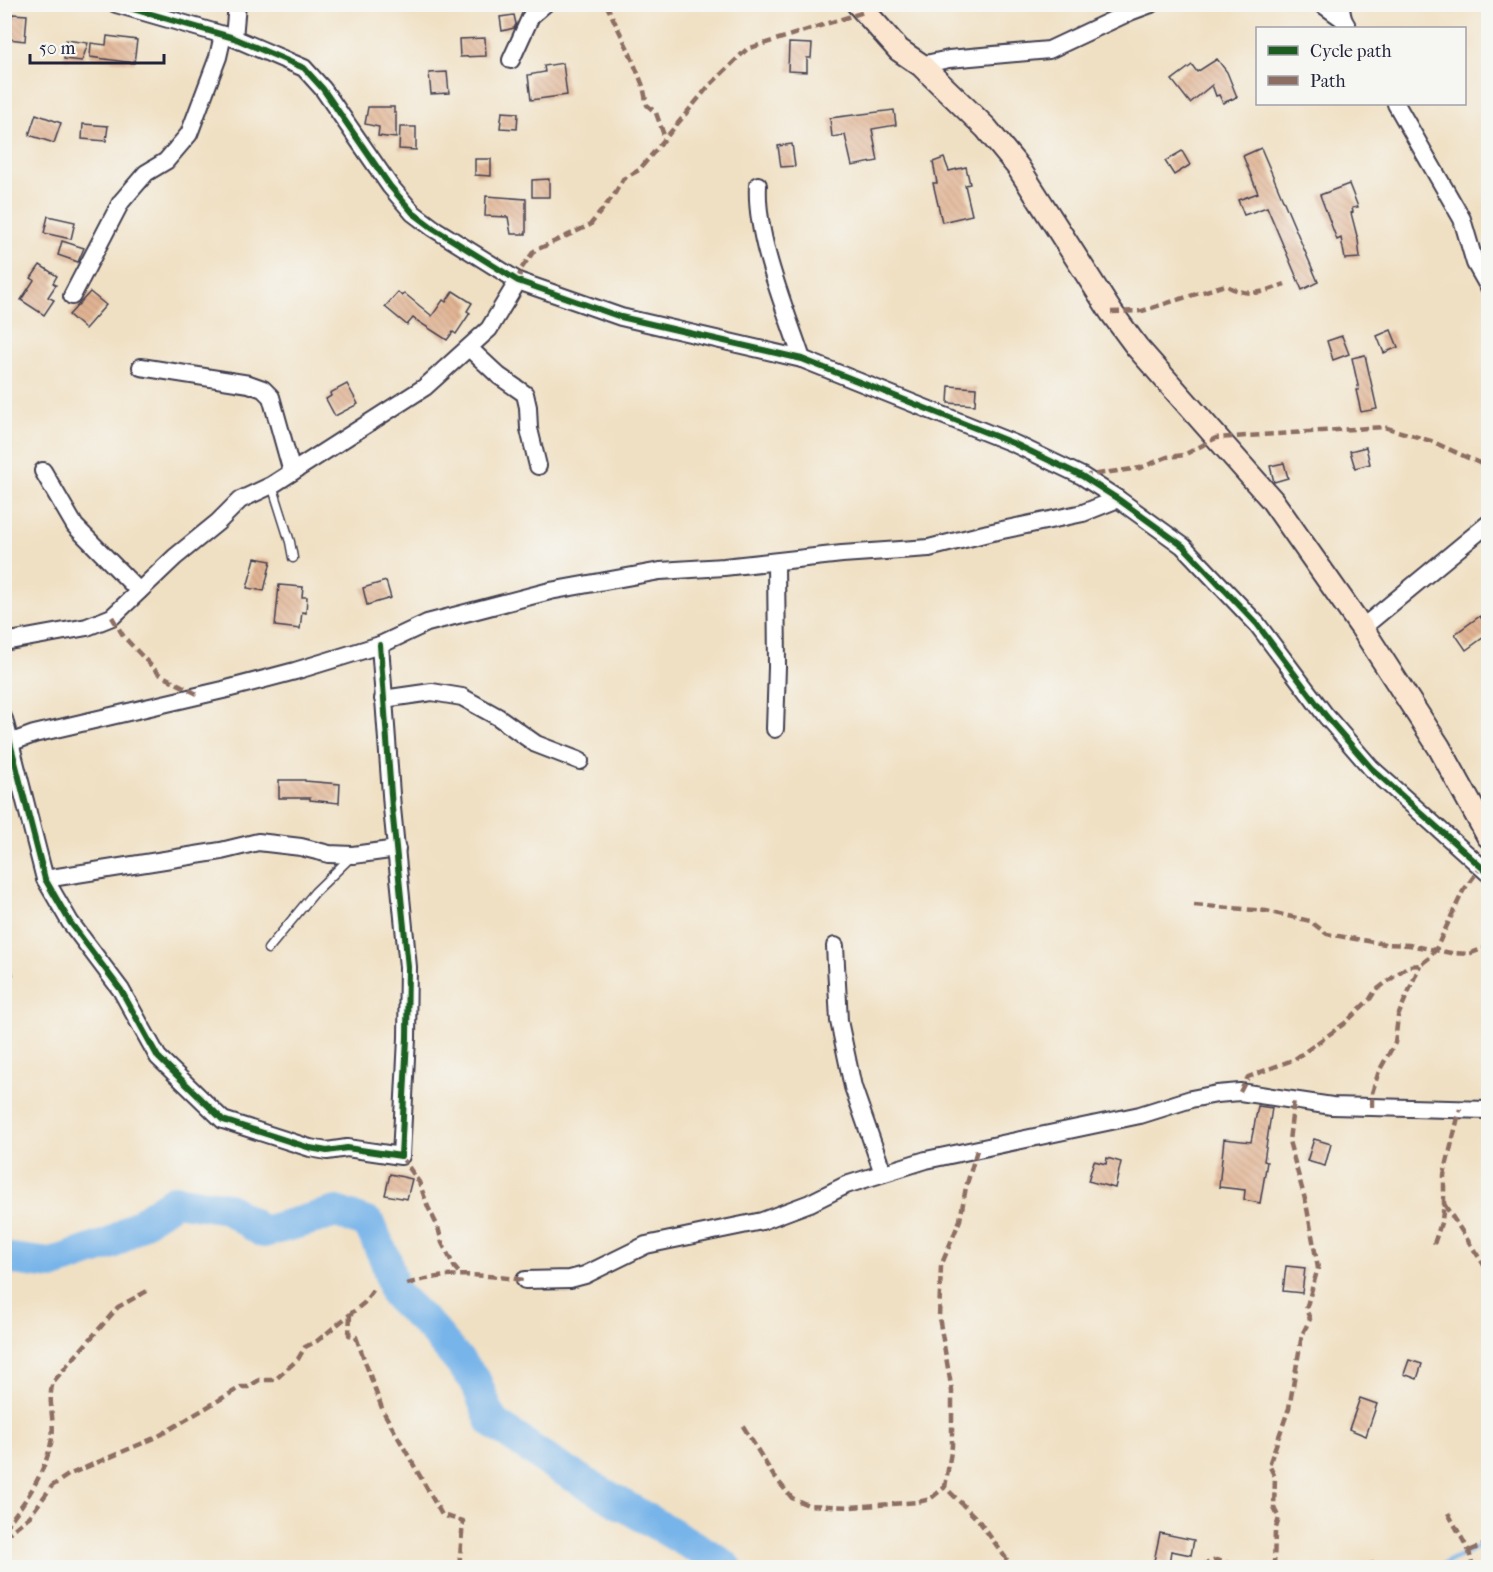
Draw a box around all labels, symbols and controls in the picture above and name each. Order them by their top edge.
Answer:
scale bar [30,27,164,65]
legend [1256,27,1466,105]
text: 50 m [39,38,76,59]
text: Cycle path [1310,41,1391,62]
text: Path [1310,71,1346,92]

